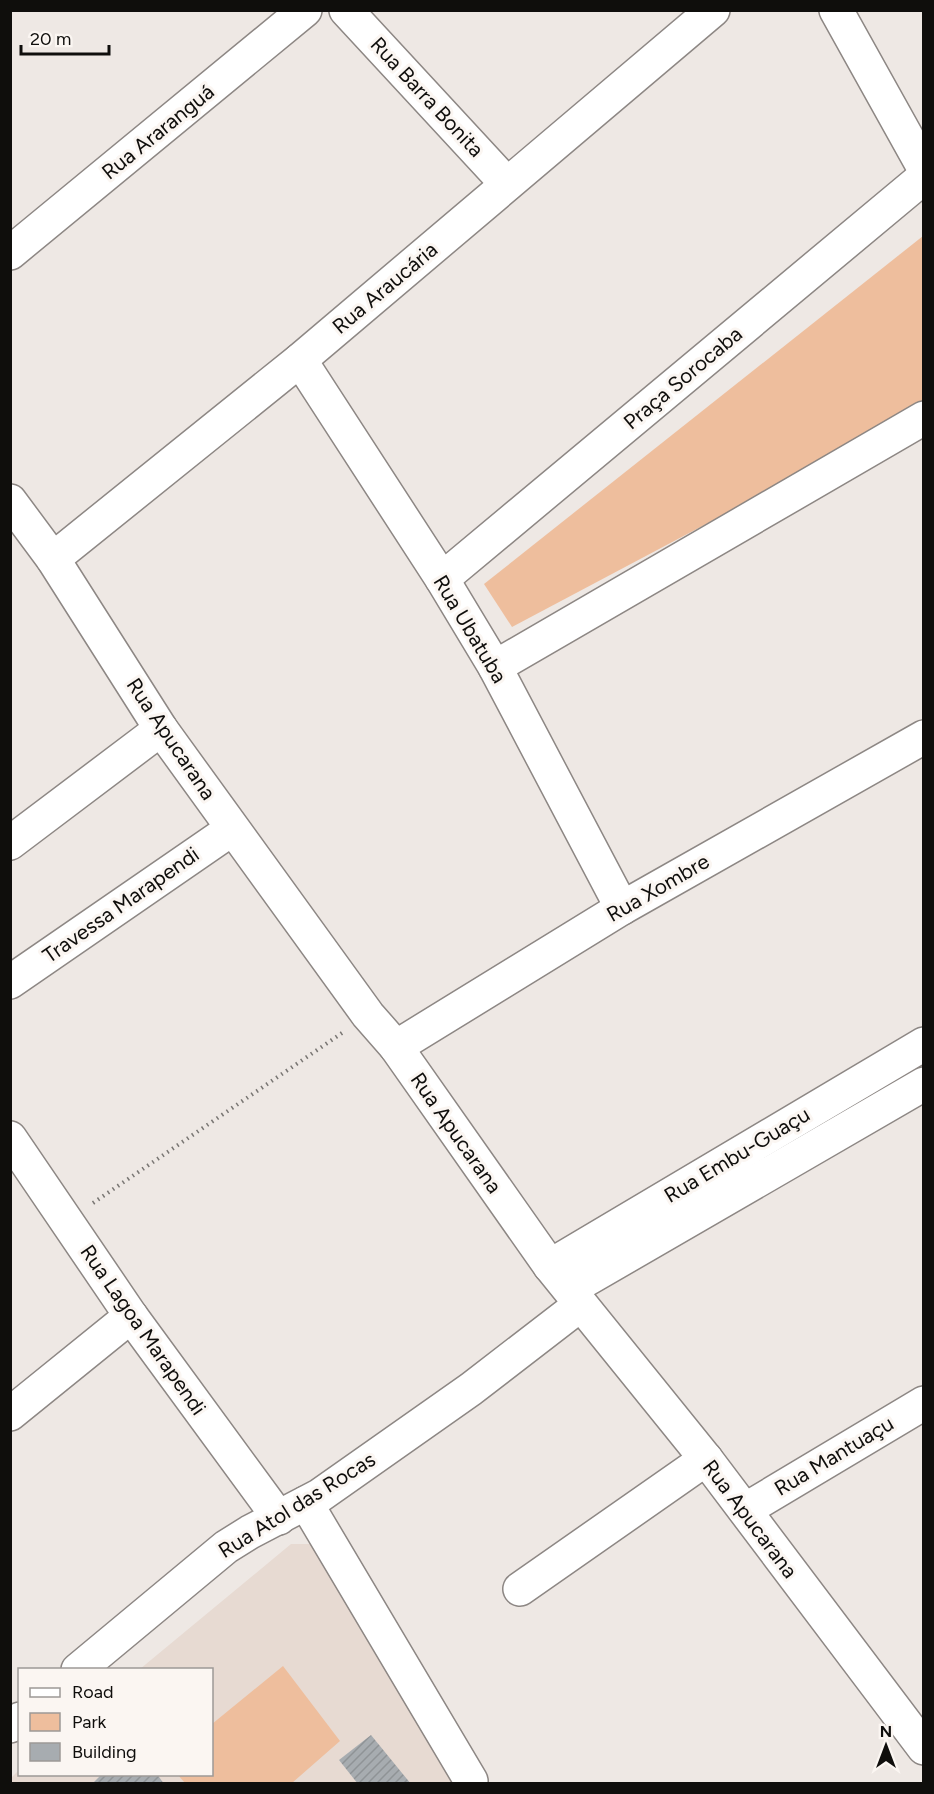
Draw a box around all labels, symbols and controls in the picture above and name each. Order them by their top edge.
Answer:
scale bar [21,18,110,56]
text: 20 m [30,28,71,50]
street label: Rua Barra Bonita [366,32,489,162]
street label: Rua Araranguá [97,79,219,184]
street label: Rua Araucária [327,237,442,339]
street label: Praça Sorocaba [619,321,747,434]
street label: Rua Ubatuba [428,570,512,687]
street label: Rua Apucarana [122,673,221,804]
street label: Travessa Marapendi [38,841,204,968]
street label: Rua Xombre [602,848,713,927]
street label: Rua Apucarana [406,1068,507,1198]
street label: Rua Embu-Guaçu [659,1101,814,1208]
street label: Rua Lagoa Marapendi [75,1240,212,1420]
street label: Rua Mantuaçu [770,1410,898,1501]
street label: Rua Atol das Rocas [214,1446,380,1563]
street label: Rua Apucarana [698,1455,803,1583]
legend [18,1668,213,1776]
text: Road [72,1681,113,1703]
text: Park [72,1711,107,1733]
north arrow [856,1716,916,1776]
text: N [880,1722,892,1741]
text: Building [72,1741,137,1763]

